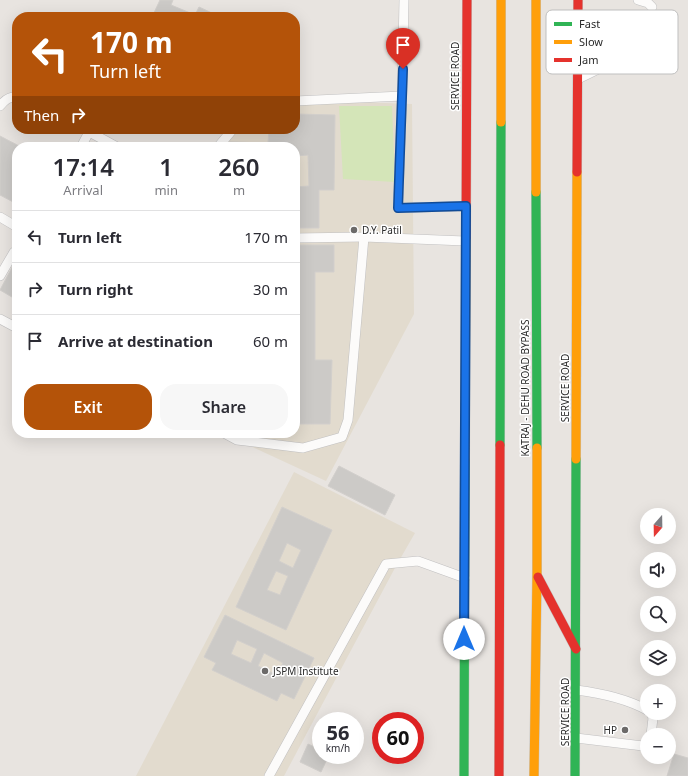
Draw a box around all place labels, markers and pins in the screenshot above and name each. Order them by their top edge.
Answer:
pin [386,28,420,69]
place label: D.Y. Patil [362,223,402,237]
marker: D.Y. Patil [349,225,359,235]
place label: JSPM Institute [272,664,339,678]
marker: JSPM Institute [260,666,270,676]
place label: HP [604,723,617,737]
marker: HP [620,725,630,735]

